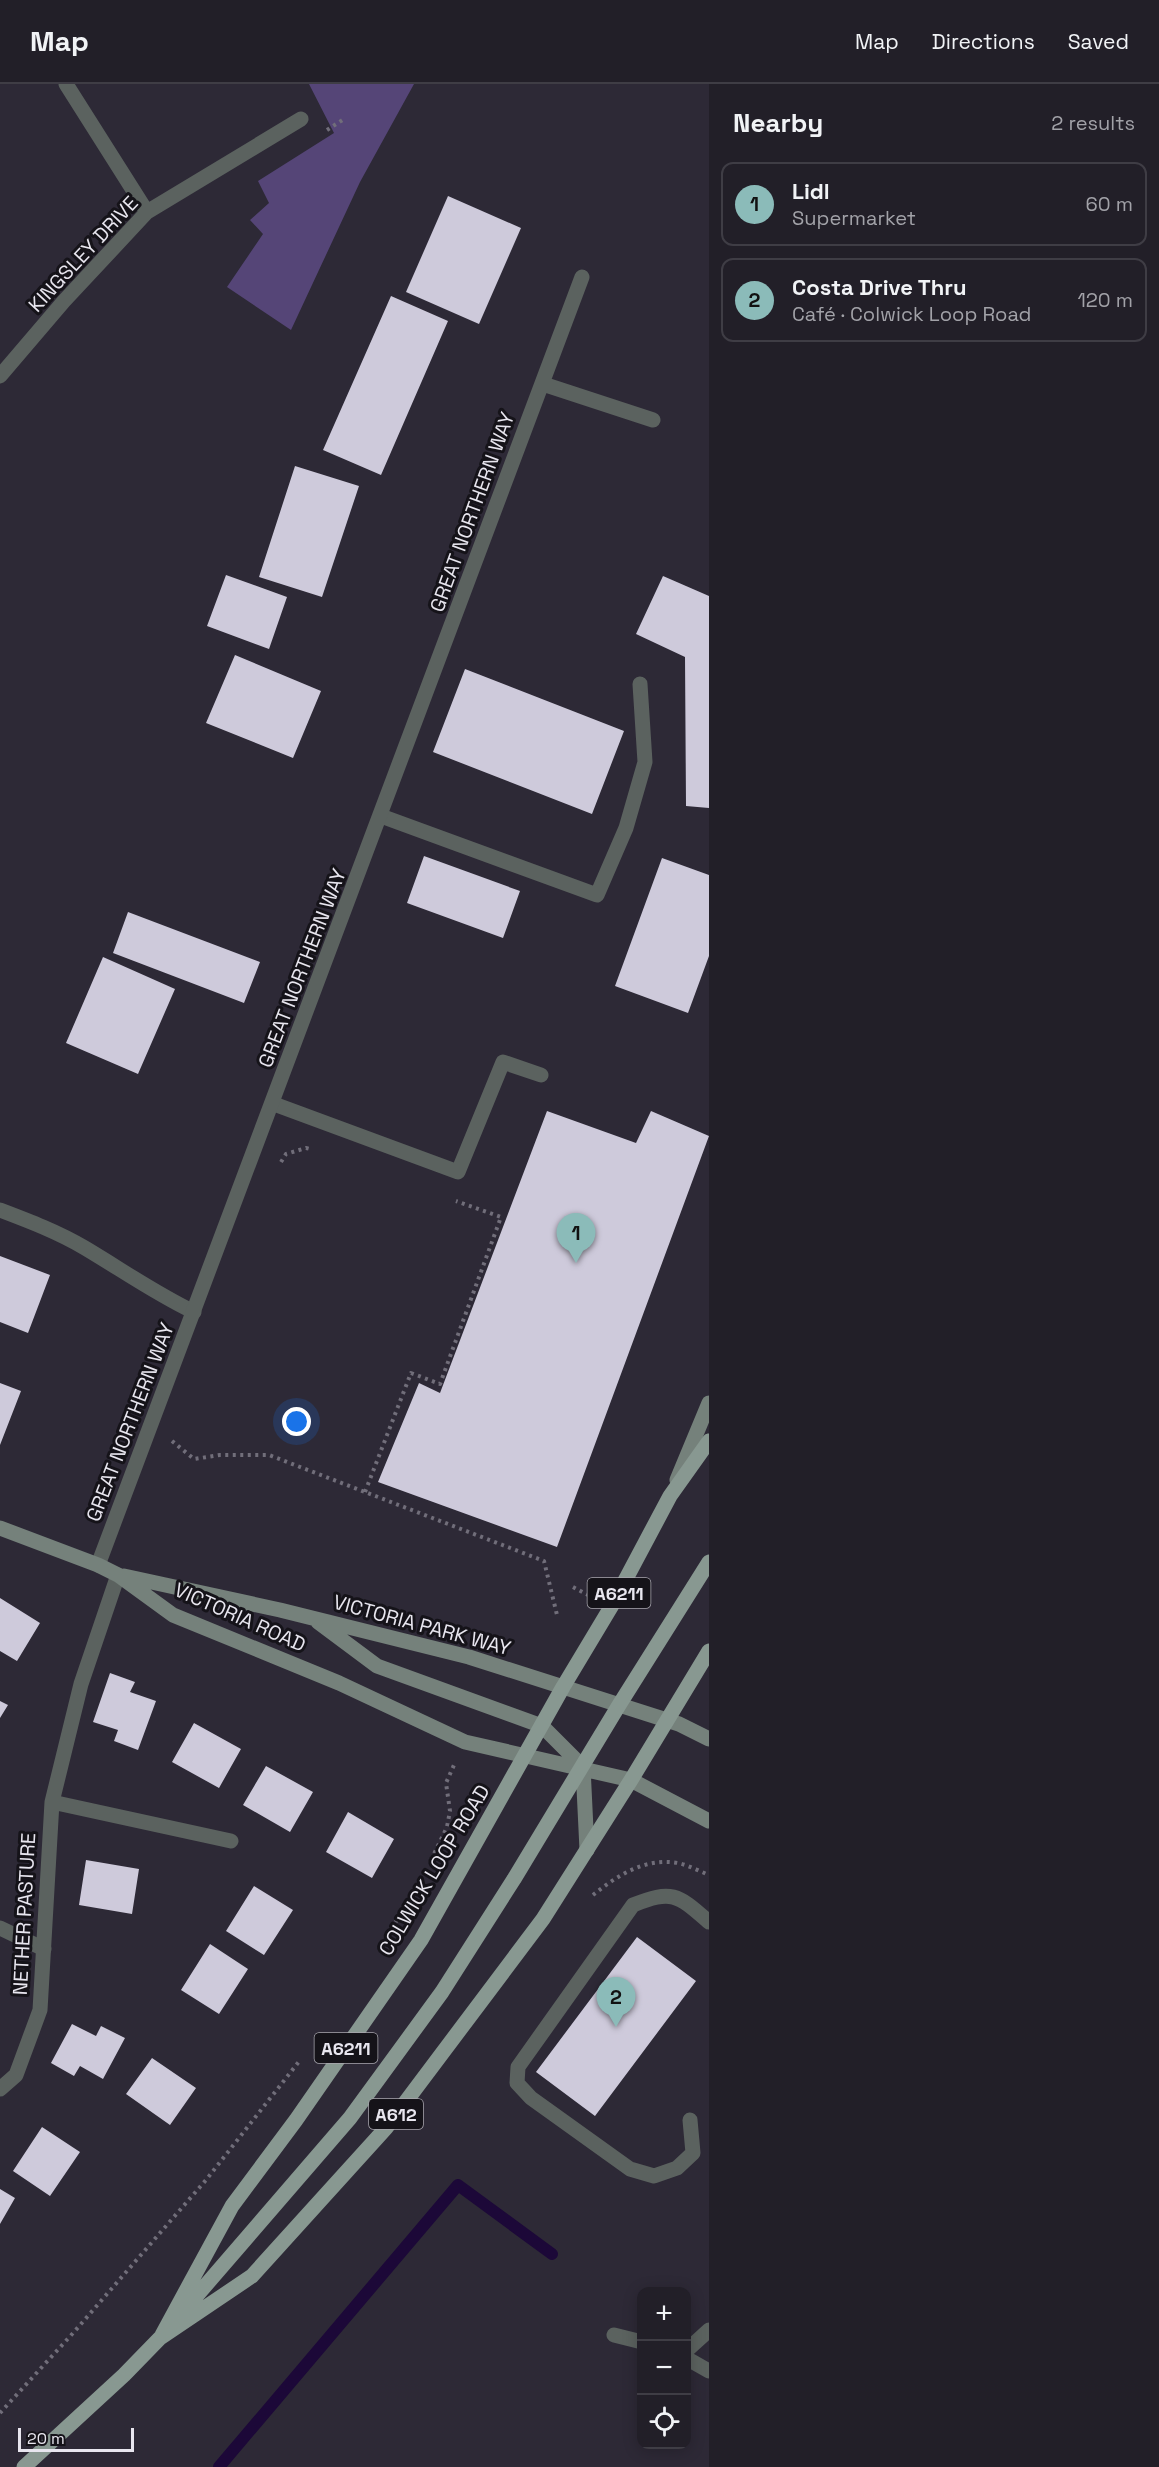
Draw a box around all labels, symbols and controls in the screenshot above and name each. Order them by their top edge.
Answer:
text: Map [30,23,89,59]
text: Map [855,28,899,55]
text: Directions [932,28,1035,55]
text: Saved [1068,28,1129,55]
text: Nearby [733,106,823,140]
text: 2 results [1051,110,1135,136]
text: Lidl [792,177,830,205]
street label: KINGSLEY DRIVE [23,190,143,318]
text: 1 [750,191,759,217]
text: 60 m [1086,191,1133,217]
text: Supermarket [792,205,916,231]
text: Costa Drive Thru [792,273,967,301]
text: 2 [749,287,760,313]
text: 120 m [1077,287,1133,313]
text: Café · Colwick Loop Road [792,301,1032,327]
street label: GREAT NORTHERN WAY [424,408,520,616]
street label: GREAT NORTHERN WAY [252,865,352,1071]
pin: 1 [556,1214,596,1263]
street label: GREAT NORTHERN WAY [80,1319,180,1525]
your location [282,1407,311,1436]
street label: VICTORIA ROAD [170,1576,310,1658]
road number: A6211 [588,1578,650,1608]
street label: VICTORIA PARK WAY [330,1589,514,1661]
street label: COLWICK LOOP ROAD [373,1780,495,1960]
street label: NETHER PASTURE [7,1832,41,1996]
pin: 2 [596,1978,636,2027]
road number: A6211 [314,2033,378,2063]
road number: A612 [369,2099,423,2129]
map controls [637,2287,691,2449]
button: + [637,2287,691,2341]
button: − [637,2341,691,2395]
button: locate [637,2395,691,2449]
scale bar [18,2425,134,2452]
text: 20 m [27,2428,65,2449]

